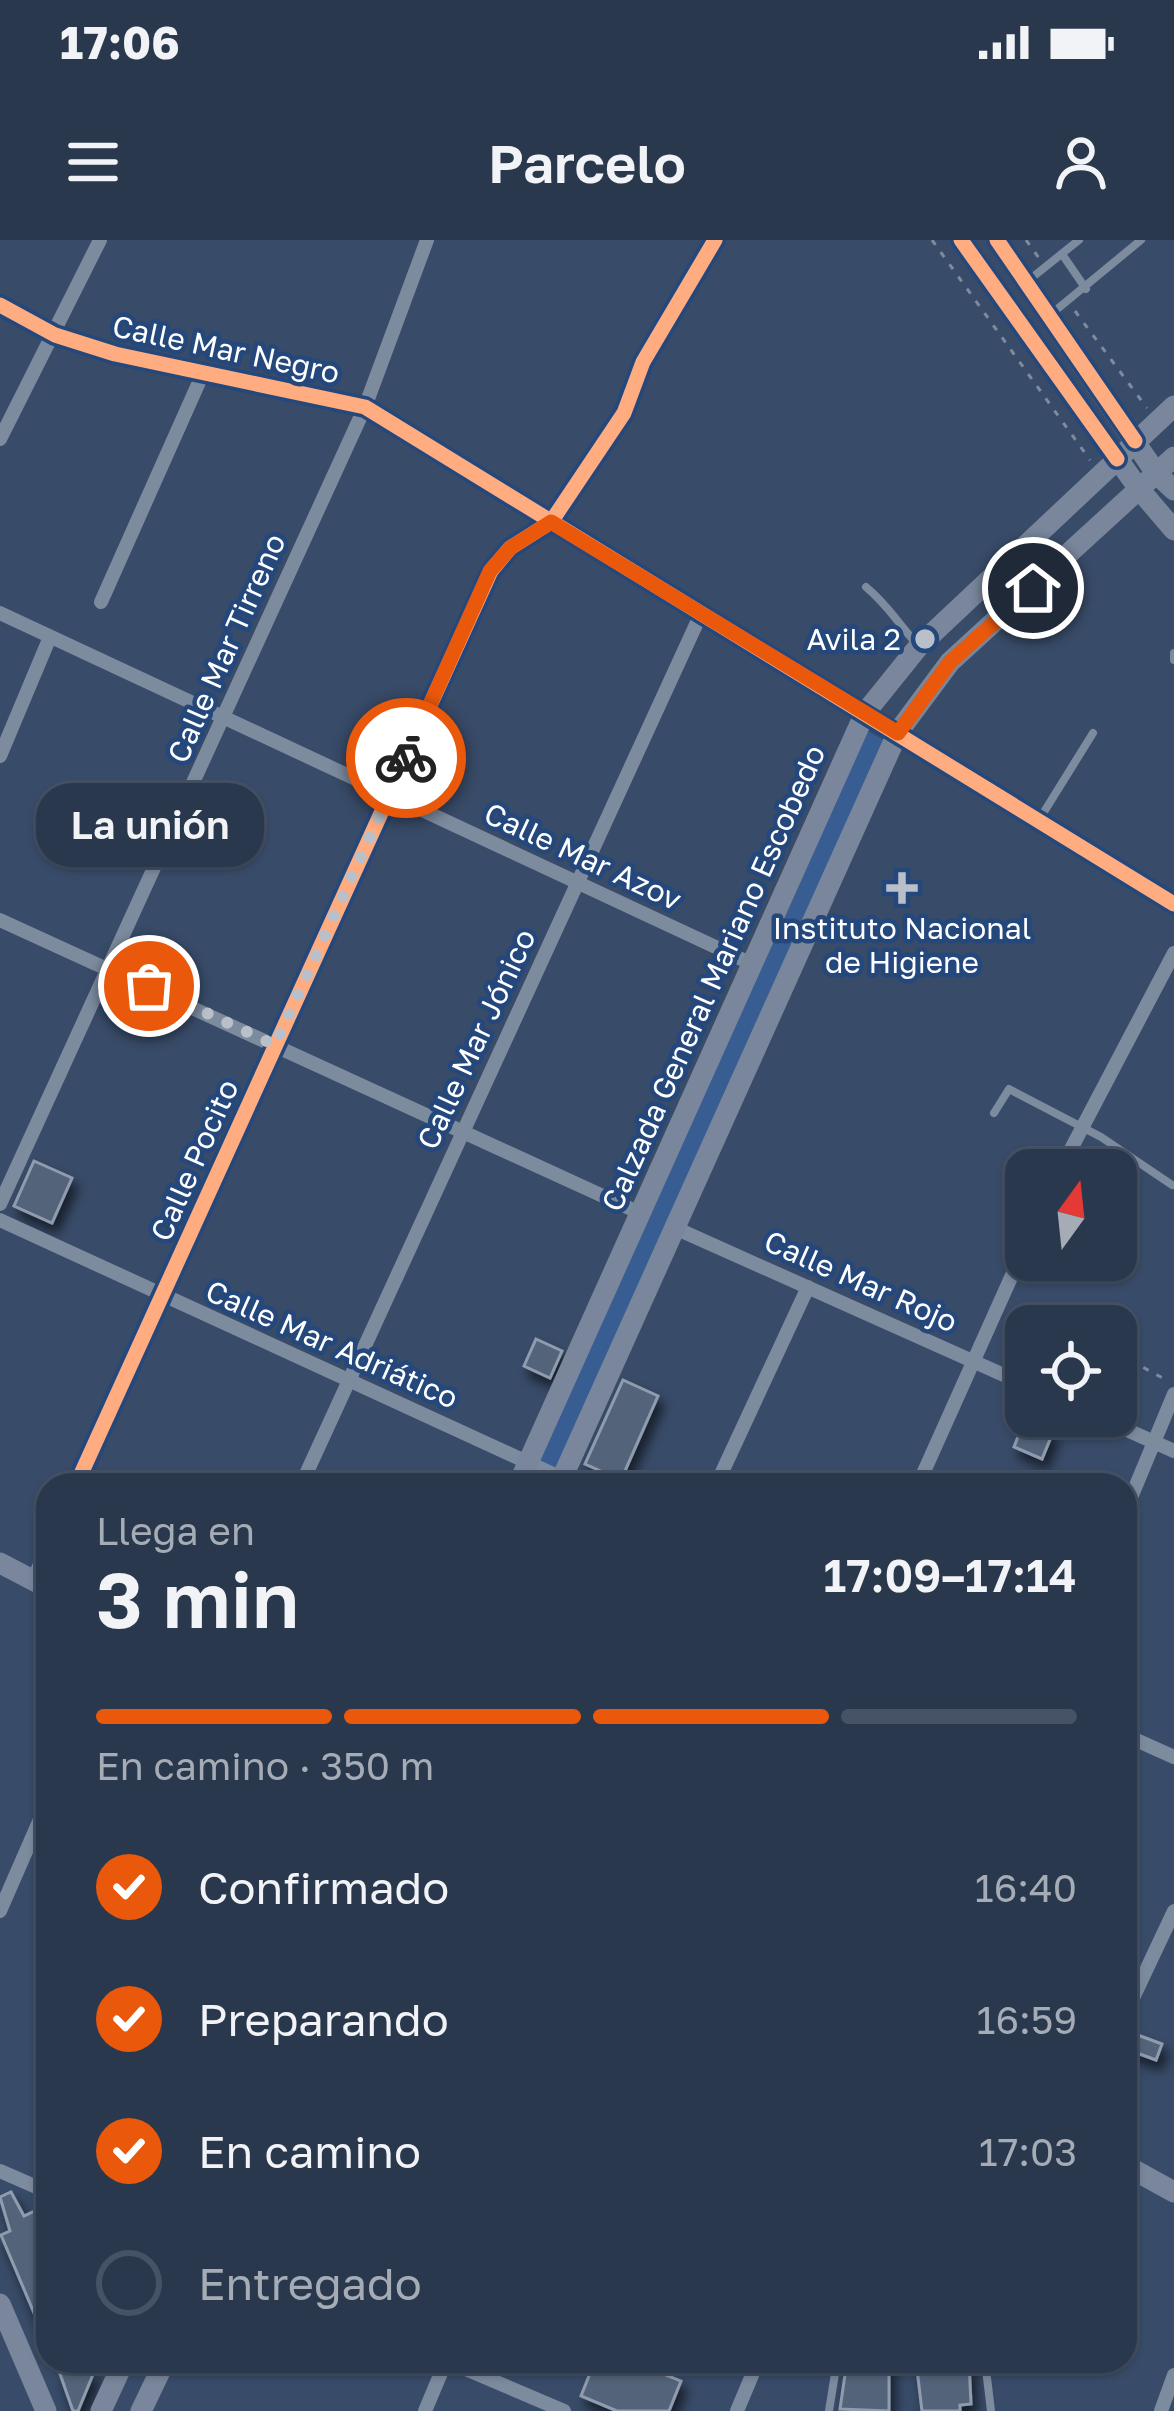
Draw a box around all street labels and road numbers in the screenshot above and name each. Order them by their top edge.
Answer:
street label: Calle Mar Negro [109,307,343,391]
street label: Calle Mar Tirreno [159,528,293,768]
street label: Calzada General Mariano Escobedo [594,739,832,1217]
street label: Calle Mar Azov [479,795,687,917]
street label: Calle Mar Jónico [409,923,543,1155]
street label: Calle Pocito [142,1074,246,1246]
street label: Calle Mar Rojo [759,1222,963,1340]
street label: Calle Mar Adriático [200,1272,464,1416]

